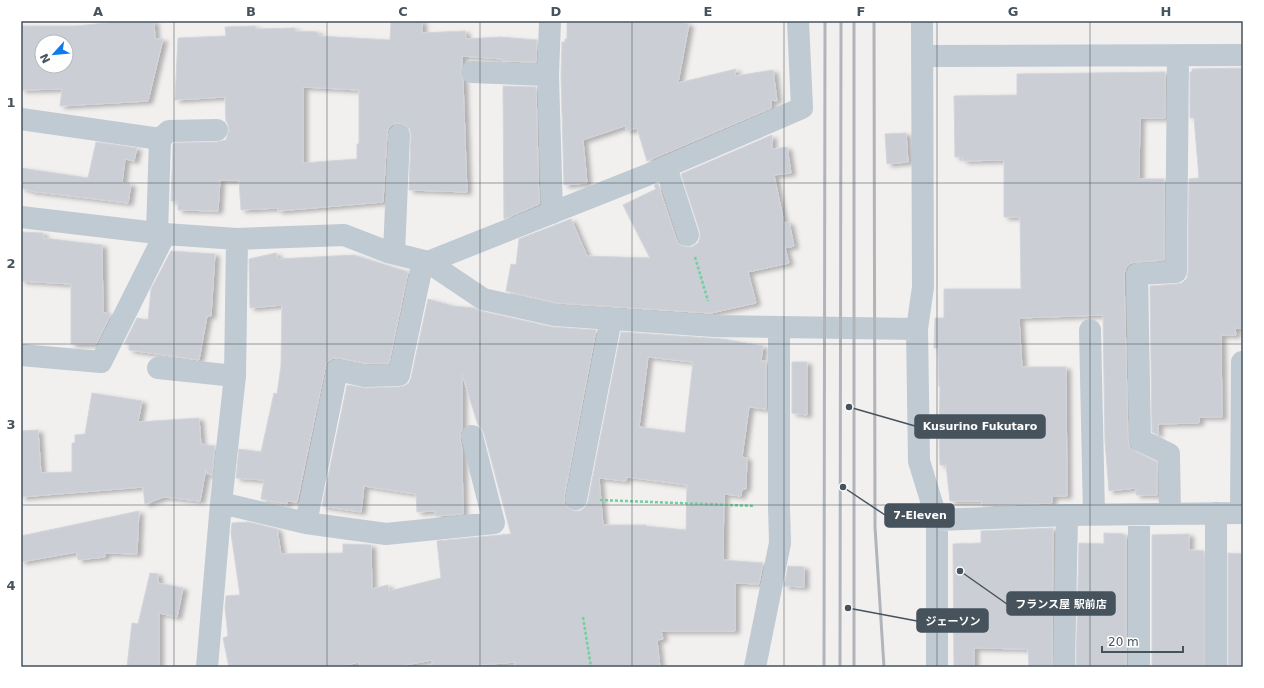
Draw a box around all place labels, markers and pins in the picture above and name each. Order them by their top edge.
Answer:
callout: Kusurino Fukutaro [915,415,1045,438]
callout: 7-Eleven [885,504,954,527]
callout: フランス屋 駅前店 [1007,592,1115,615]
callout: ジェーソン [917,609,988,632]

